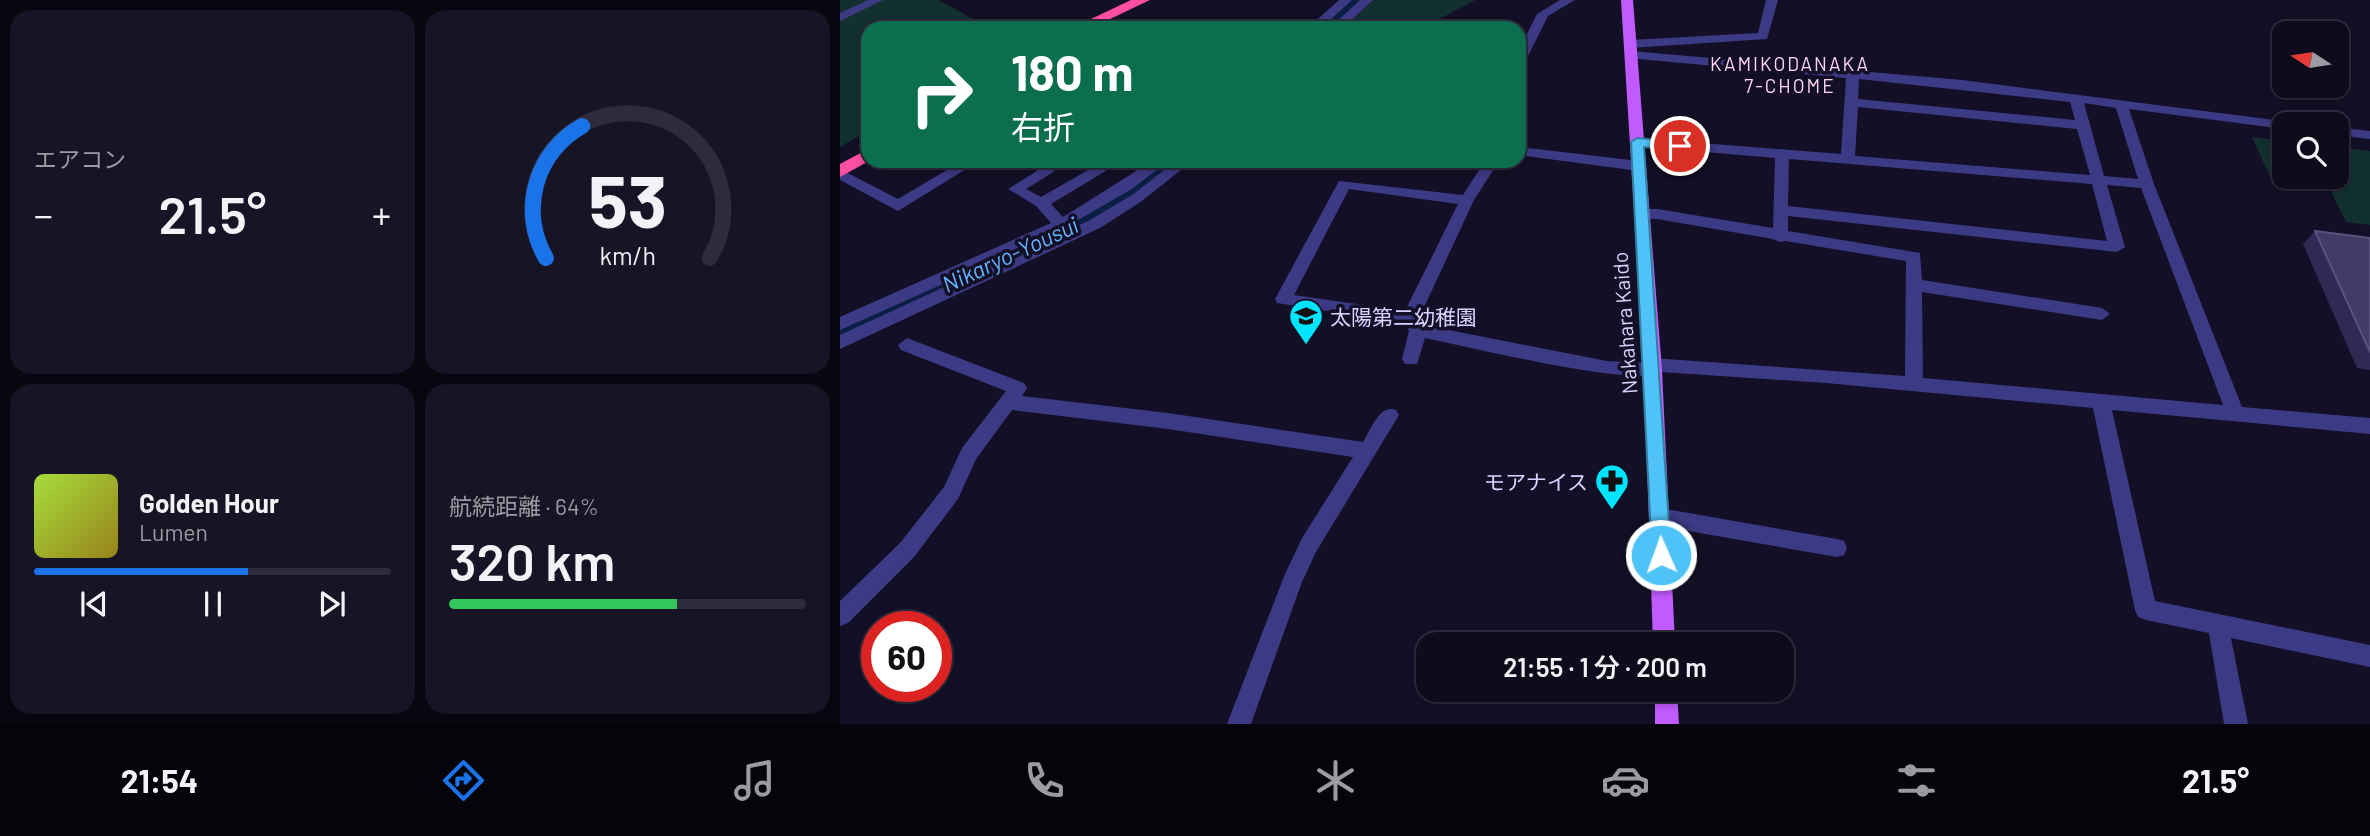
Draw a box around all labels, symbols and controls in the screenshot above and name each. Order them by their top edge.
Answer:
north arrow [2272,21,2348,98]
map controls [2272,21,2349,189]
text: 180 m [1011,42,1134,101]
icon: right [896,49,987,140]
district label: KAMIKODANAKA 7-CHOME [1710,52,1870,97]
text: 右折 [1011,107,1075,145]
button: search [2272,112,2349,189]
pin [1650,116,1710,176]
icon: arrive [1661,127,1699,165]
text: エアコン [34,145,126,173]
text: 53 [588,155,667,243]
text: 21.5° [159,182,266,244]
text: − [34,191,53,237]
text: + [372,191,391,237]
water label: Nikaryo-Yousui [937,210,1083,298]
text: km/h [599,240,656,270]
street label: Nakahara Kaido [1607,251,1641,395]
school or university icon: 太陽第二幼稚園 [1287,297,1325,346]
place label: 太陽第二幼稚園 [1330,304,1477,329]
pharmacy icon: モアナイス [1593,462,1631,511]
place label: モアナイス [1484,469,1588,494]
text: Golden Hour [139,487,279,518]
text: 航続距離 · 64% [449,492,599,520]
text: Lumen [139,518,208,546]
position arrow [1624,518,1698,592]
text: 320 km [449,529,615,591]
icon: previous [75,585,113,623]
icon: pause [194,585,232,623]
icon: next [313,585,351,623]
speed limit sign: 60 [861,611,952,702]
text: 21:55 · 1 分 · 200 m [1503,651,1707,682]
icon: directions [439,756,488,805]
icon: music [730,756,779,805]
icon: phone [1020,756,1069,805]
icon: climate [1311,756,1360,805]
icon: car [1601,756,1650,805]
icon: filters [1892,756,1941,805]
text: 21:54 [121,761,198,799]
text: 21.5° [2182,761,2249,799]

